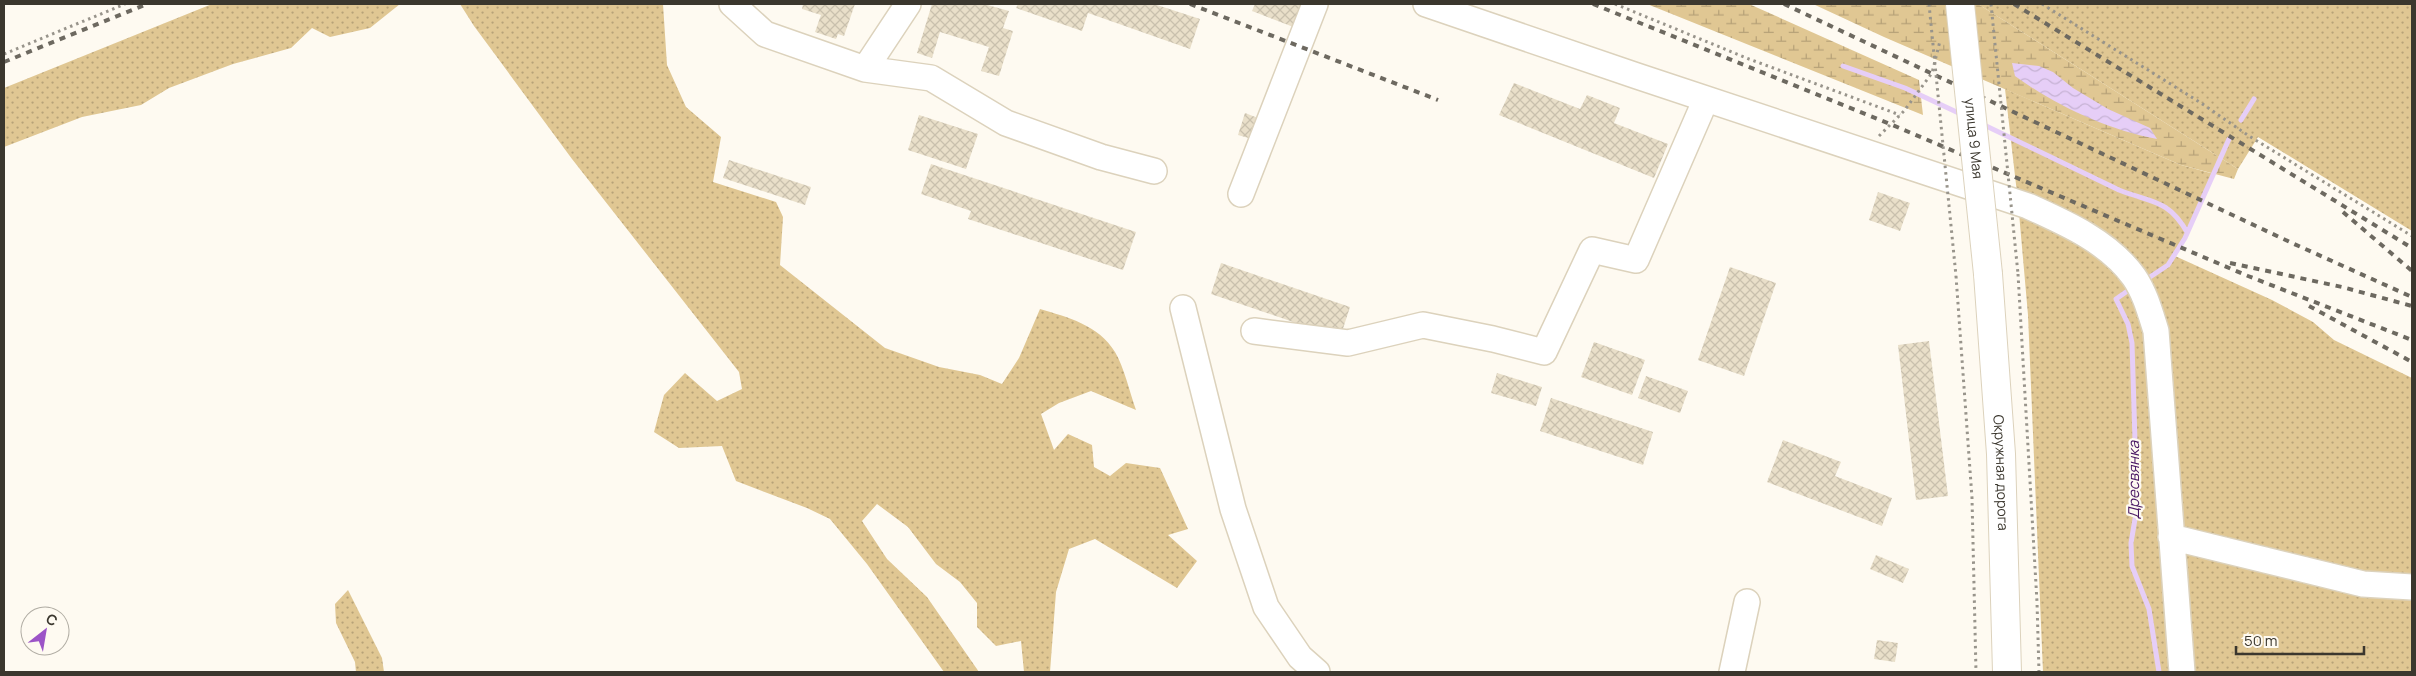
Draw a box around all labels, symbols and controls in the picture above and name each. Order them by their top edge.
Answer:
street label: улица 9 Мая [1961,97,1988,180]
street label: Окружная дорога [1989,414,2013,531]
water label: Дресвянка [2123,440,2144,519]
north arrow [20,606,70,656]
text: С [43,609,61,630]
scale bar [2236,624,2364,656]
text: 50 m [2244,630,2278,651]

